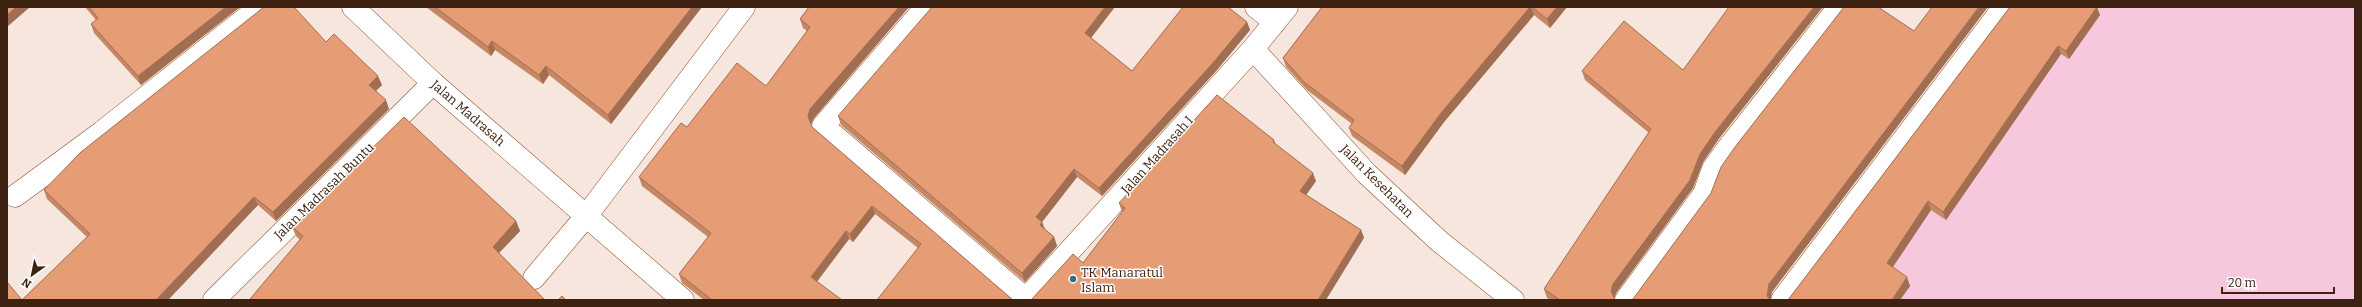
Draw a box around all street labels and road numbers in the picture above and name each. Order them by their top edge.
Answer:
street label: Jalan Madrasah [427,76,508,149]
street label: Jalan Madrasah I [1117,113,1196,198]
street label: Jalan Madrasah Buntu [270,140,377,243]
street label: Jalan Kesehatan [1337,141,1417,221]

